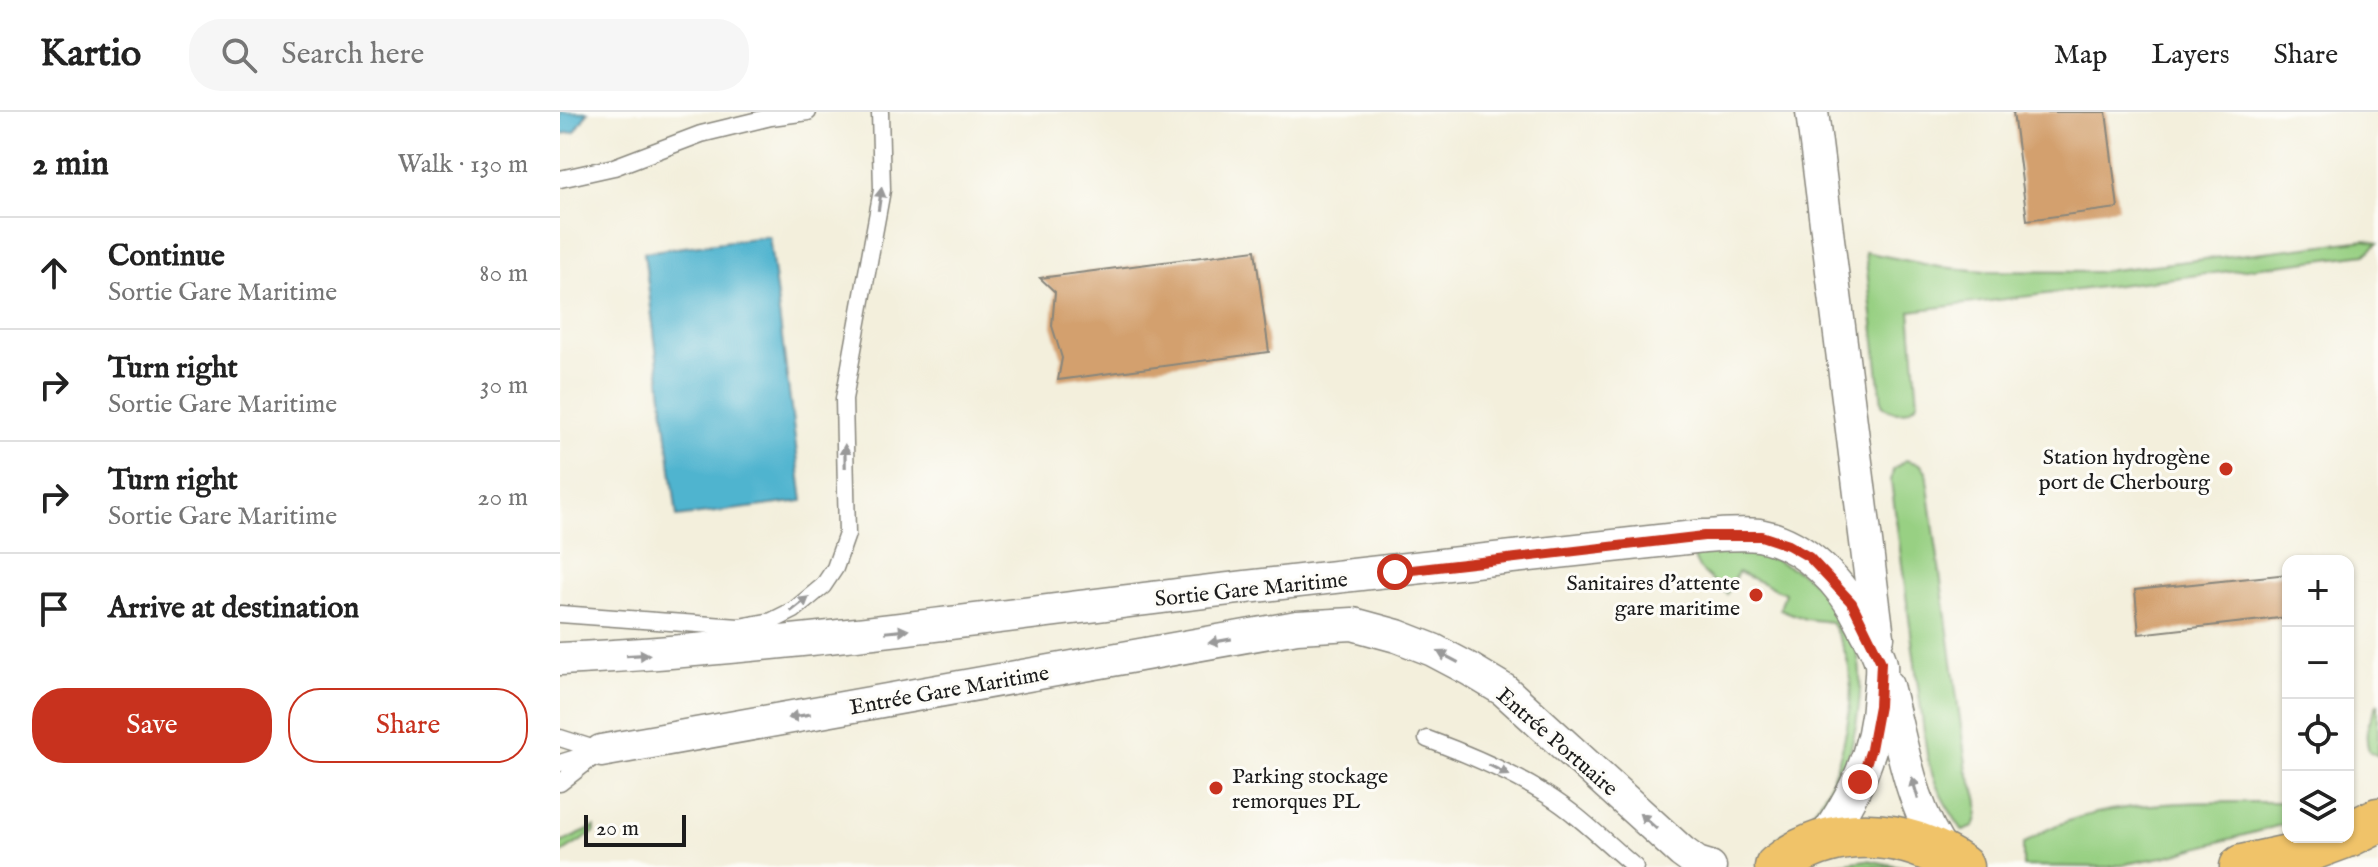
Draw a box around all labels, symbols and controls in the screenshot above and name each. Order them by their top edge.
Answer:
search box [189,19,749,91]
text: Kartio [40,31,141,79]
icon: search [217,33,261,77]
text: Search here [281,36,424,74]
text: Map [2054,38,2107,73]
text: Layers [2151,38,2230,73]
text: Share [2274,38,2338,73]
text: 2 min [32,143,109,186]
text: Walk · 130 m [398,148,528,181]
one-way arrow [874,186,887,211]
text: Continue [108,238,225,276]
icon: ahead [32,251,76,295]
text: 80 m [479,257,528,290]
text: Sortie Gare Maritime [108,276,337,309]
text: Turn right [108,350,238,388]
icon: right [32,363,76,407]
text: 30 m [480,369,528,402]
text: Sortie Gare Maritime [108,388,337,421]
one-way arrow [839,443,851,468]
place label: Station hydrogène port de Cherbourg [2039,444,2211,497]
marker: Station hydrogène port de Cherbourg [2217,460,2235,478]
text: Turn right [108,462,238,500]
icon: right [32,475,76,519]
text: 20 m [477,481,528,514]
text: Sortie Gare Maritime [108,500,337,533]
route start [1377,554,1413,590]
map controls [2282,555,2354,843]
button: + [2282,555,2354,627]
street label: Sortie Gare Maritime [1153,566,1349,614]
place label: Sanitaires d'attente gare maritime [1566,570,1740,623]
marker: Sanitaires d'attente gare maritime [1747,586,1765,604]
icon: arrive [32,587,76,631]
text: Arrive at destination [108,590,359,628]
one-way arrow [790,597,810,613]
one-way arrow [885,624,910,637]
button: − [2282,627,2354,699]
one-way arrow [1207,635,1232,647]
one-way arrow [626,648,651,661]
one-way arrow [1436,651,1459,664]
street label: Entrée Gare Maritime [847,660,1051,722]
street label: Entrée Portuaire [1490,682,1623,803]
button: Save [32,688,272,763]
button: Share [288,688,528,763]
button: locate [2282,699,2354,771]
one-way arrow [786,711,811,723]
place label: Parking stockage remorques PL [1232,763,1388,816]
one-way arrow [1487,764,1510,777]
route end [1842,764,1878,800]
button: layers [2282,771,2354,843]
one-way arrow [1908,775,1920,800]
marker: Parking stockage remorques PL [1207,779,1225,797]
scale bar [584,811,686,847]
one-way arrow [1639,812,1658,830]
text: 20 m [596,815,639,843]

